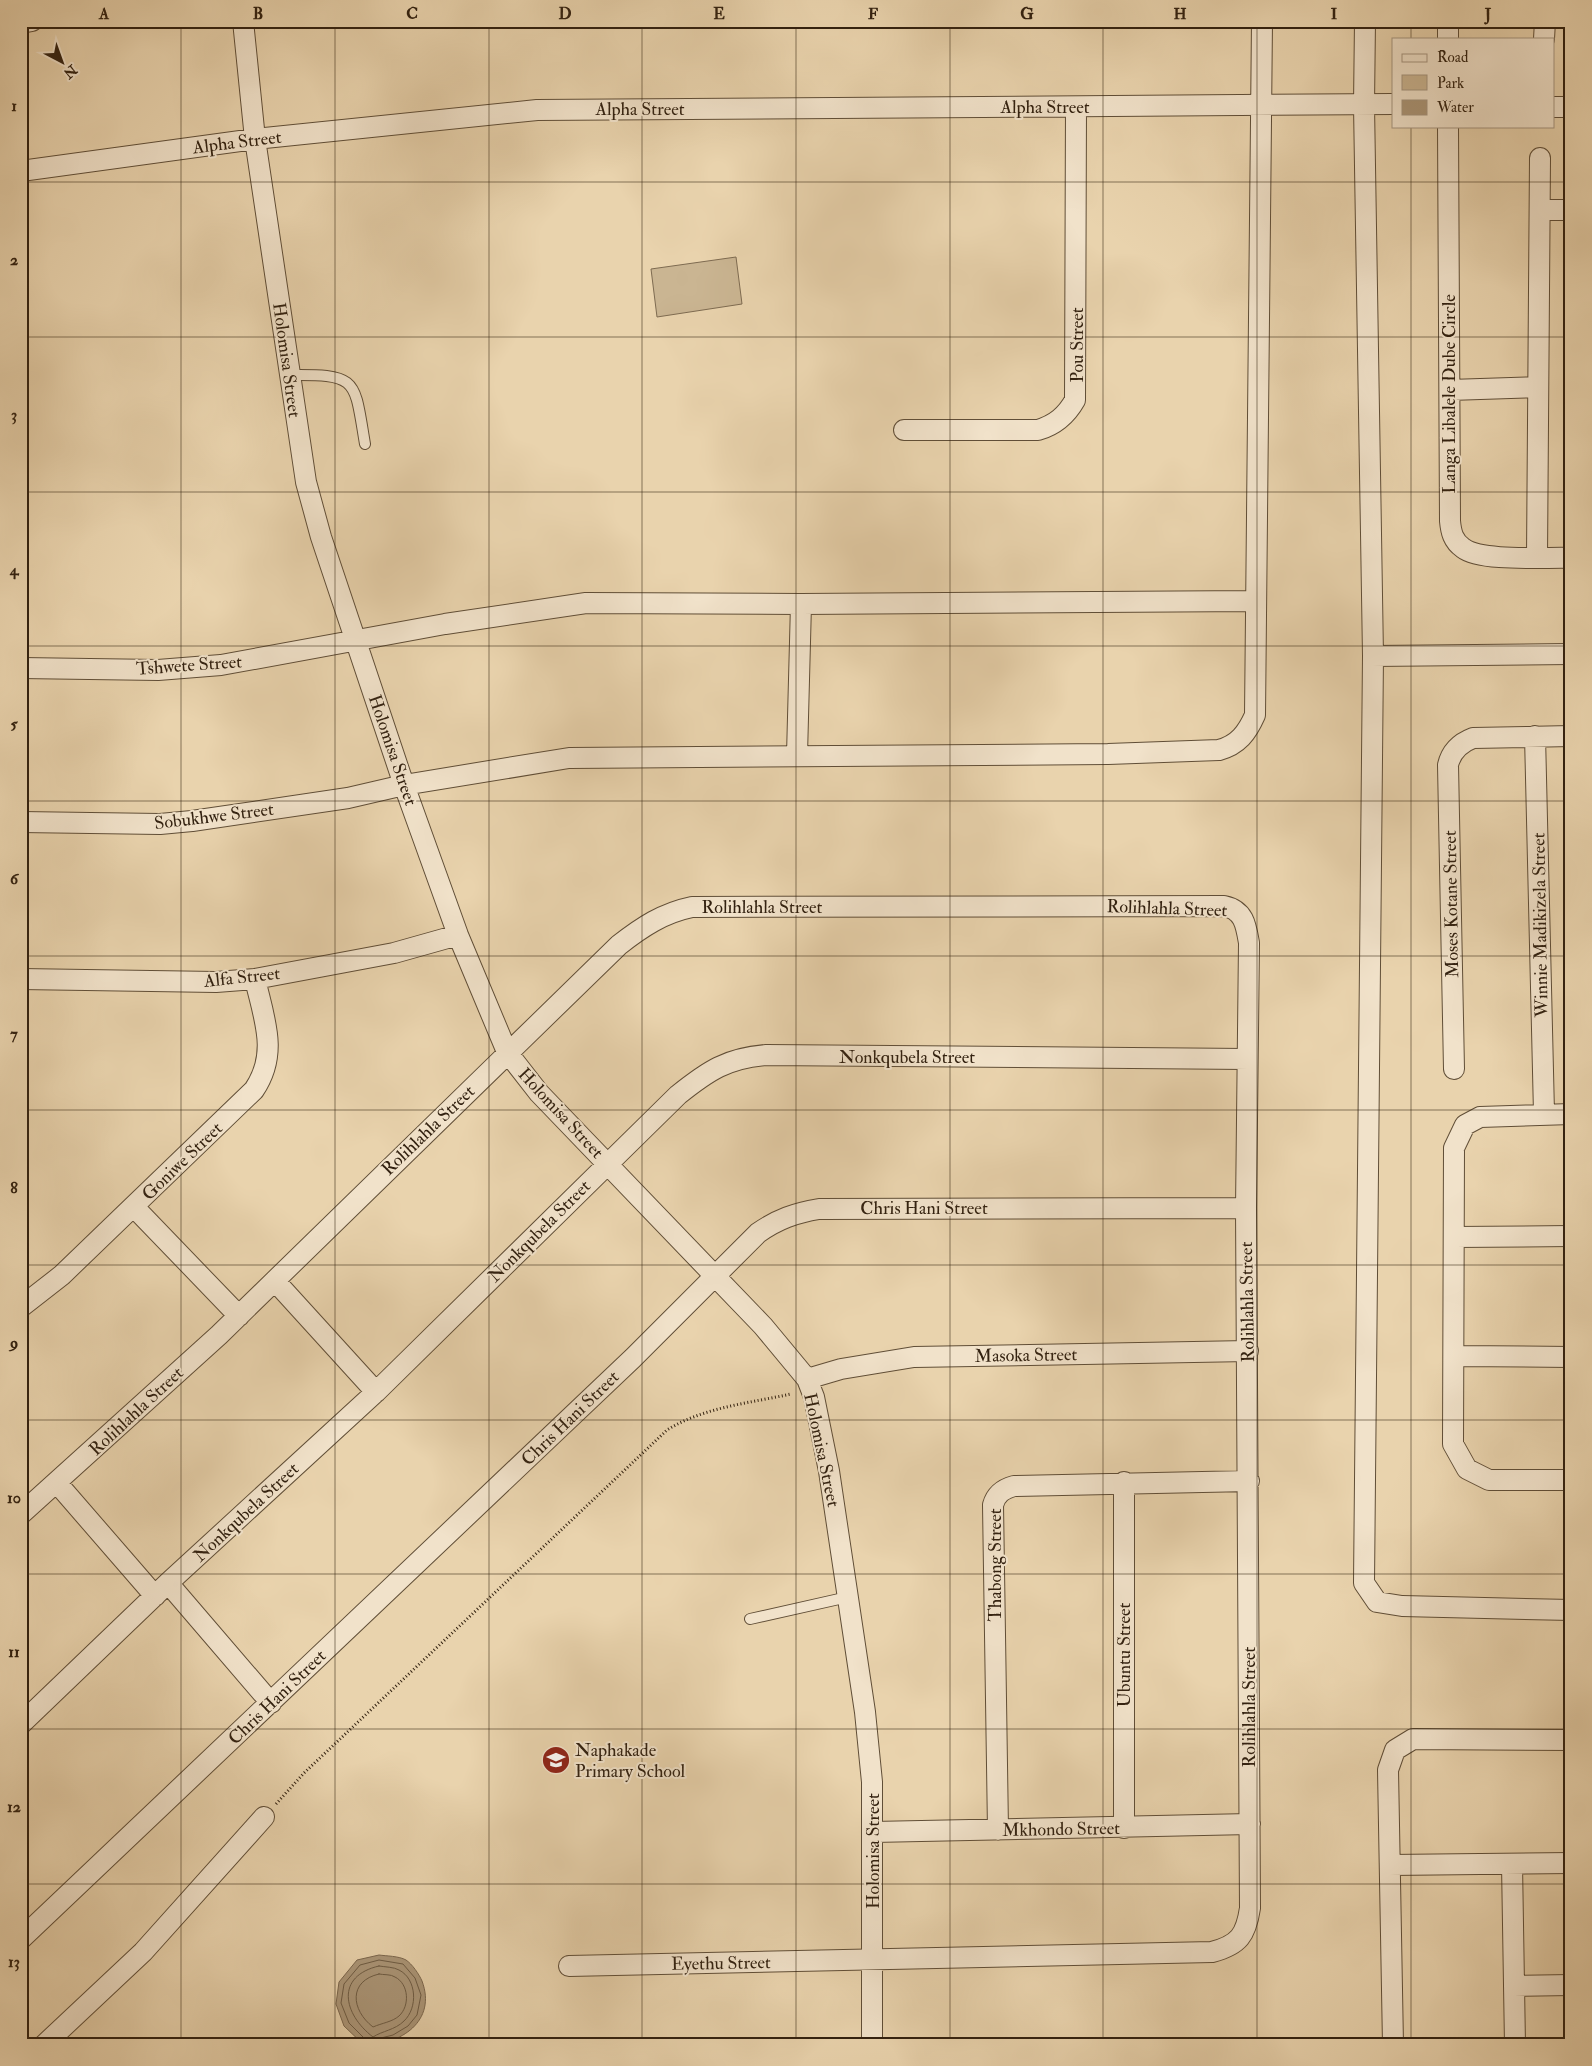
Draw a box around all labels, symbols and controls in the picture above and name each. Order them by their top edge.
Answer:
text: A [98,4,110,24]
text: B [253,4,263,24]
text: C [406,4,418,24]
text: D [558,4,572,24]
text: E [713,4,725,24]
text: F [868,4,878,24]
text: G [1020,4,1034,24]
text: H [1173,4,1187,24]
text: I [1331,4,1338,24]
text: J [1484,4,1492,25]
north arrow [38,38,88,88]
legend [1392,38,1554,128]
text: Road [1437,48,1469,67]
text: N [60,60,81,82]
text: Park [1437,74,1464,93]
text: 1 [11,96,17,116]
street label: Alpha Street [999,96,1090,119]
street label: Alpha Street [594,98,685,121]
text: Water [1436,98,1474,117]
street label: Alpha Street [190,126,283,159]
text: 2 [10,250,18,270]
street label: Langa Libalele Dube Circle [1438,294,1461,494]
street label: Holomisa Street [267,301,306,419]
street label: Pou Street [1066,307,1089,383]
text: 3 [11,405,17,425]
text: 4 [9,560,20,580]
street label: Tshwete Street [135,650,243,681]
street label: Holomisa Street [363,692,422,809]
text: 5 [10,714,18,734]
street label: Sobukhwe Street [153,798,275,835]
street label: Moses Kotane Street [1439,830,1464,978]
street label: Winnie Madikizela Street [1527,832,1554,1019]
text: 6 [10,869,20,889]
street label: Rolihlahla Street [1106,895,1228,922]
street label: Rolihlahla Street [702,896,823,919]
street label: Alfa Street [202,962,281,993]
text: 7 [10,1024,18,1044]
street label: Nonkqubela Street [839,1046,975,1069]
street label: Holomisa Street [513,1063,609,1164]
street label: Rolihlahla Street [377,1080,480,1181]
street label: Goniwe Street [137,1117,228,1206]
street label: Nonkqubela Street [483,1175,596,1288]
text: 8 [10,1178,18,1198]
street label: Chris Hani Street [860,1197,988,1220]
street label: Rolihlahla Street [1235,1241,1260,1363]
text: 9 [8,1333,18,1353]
street label: Masoka Street [975,1343,1078,1368]
street label: Rolihlahla Street [84,1362,188,1461]
street label: Chris Hani Street [517,1366,624,1471]
street label: Holomisa Street [798,1391,845,1509]
street label: Nonkqubela Street [189,1457,304,1567]
text: 10 [7,1488,21,1508]
street label: Thabong Street [984,1508,1007,1622]
street label: Ubuntu Street [1113,1603,1136,1707]
text: 11 [8,1642,20,1662]
street label: Chris Hani Street [224,1645,331,1750]
street label: Rolihlahla Street [1238,1646,1261,1767]
place label: Naphakade Primary School [575,1739,686,1783]
school or university icon: Naphakade Primary School [541,1745,571,1775]
street label: Holomisa Street [862,1793,885,1909]
text: 12 [7,1797,21,1817]
street label: Mkhondo Street [1002,1817,1120,1842]
street label: Eyethu Street [671,1951,771,1976]
text: 13 [8,1952,20,1972]

